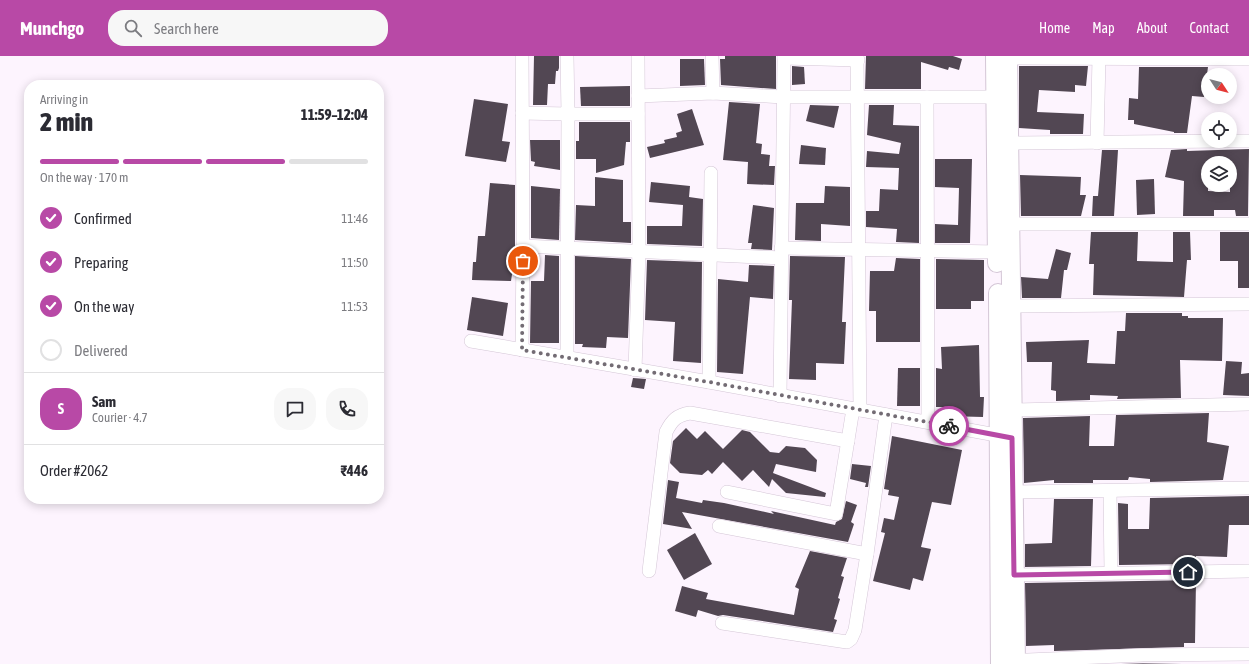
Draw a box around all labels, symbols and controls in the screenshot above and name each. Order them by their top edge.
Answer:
search box [108,10,388,46]
text: Munchgo [20,17,84,39]
icon: search [122,17,144,39]
text: Search here [154,20,219,37]
text: Home [1039,20,1070,36]
text: Map [1092,20,1115,36]
text: About [1137,20,1168,36]
text: Contact [1190,20,1229,36]
north arrow [1201,68,1237,104]
map controls [1201,68,1237,192]
text: Arriving in [40,92,88,107]
text: 11:59–12:04 [301,106,368,123]
text: 2 min [40,107,93,137]
button: locate [1201,112,1237,148]
button: layers [1201,156,1237,192]
text: On the way · 170 m [40,170,128,185]
icon: check [40,207,62,229]
text: Confirmed [74,210,132,227]
text: 11:46 [341,211,368,226]
pin [506,244,540,278]
icon: bag [512,250,534,272]
icon: check [40,251,62,273]
text: Preparing [74,254,128,271]
text: 11:50 [341,255,368,270]
icon: check [40,295,62,317]
text: On the way [74,298,135,315]
text: 11:53 [341,299,368,314]
text: Delivered [74,342,128,359]
button: chat [274,388,316,430]
button: phone [326,388,368,430]
text: Sam [92,393,116,410]
text: S [58,400,64,417]
courier [929,406,969,446]
text: Courier · 4.7 [92,410,148,425]
icon: bike [938,415,960,437]
text: Order #2062 [40,462,108,479]
text: ₹446 [340,462,368,479]
pin [1171,555,1205,589]
icon: home [1177,561,1199,583]

